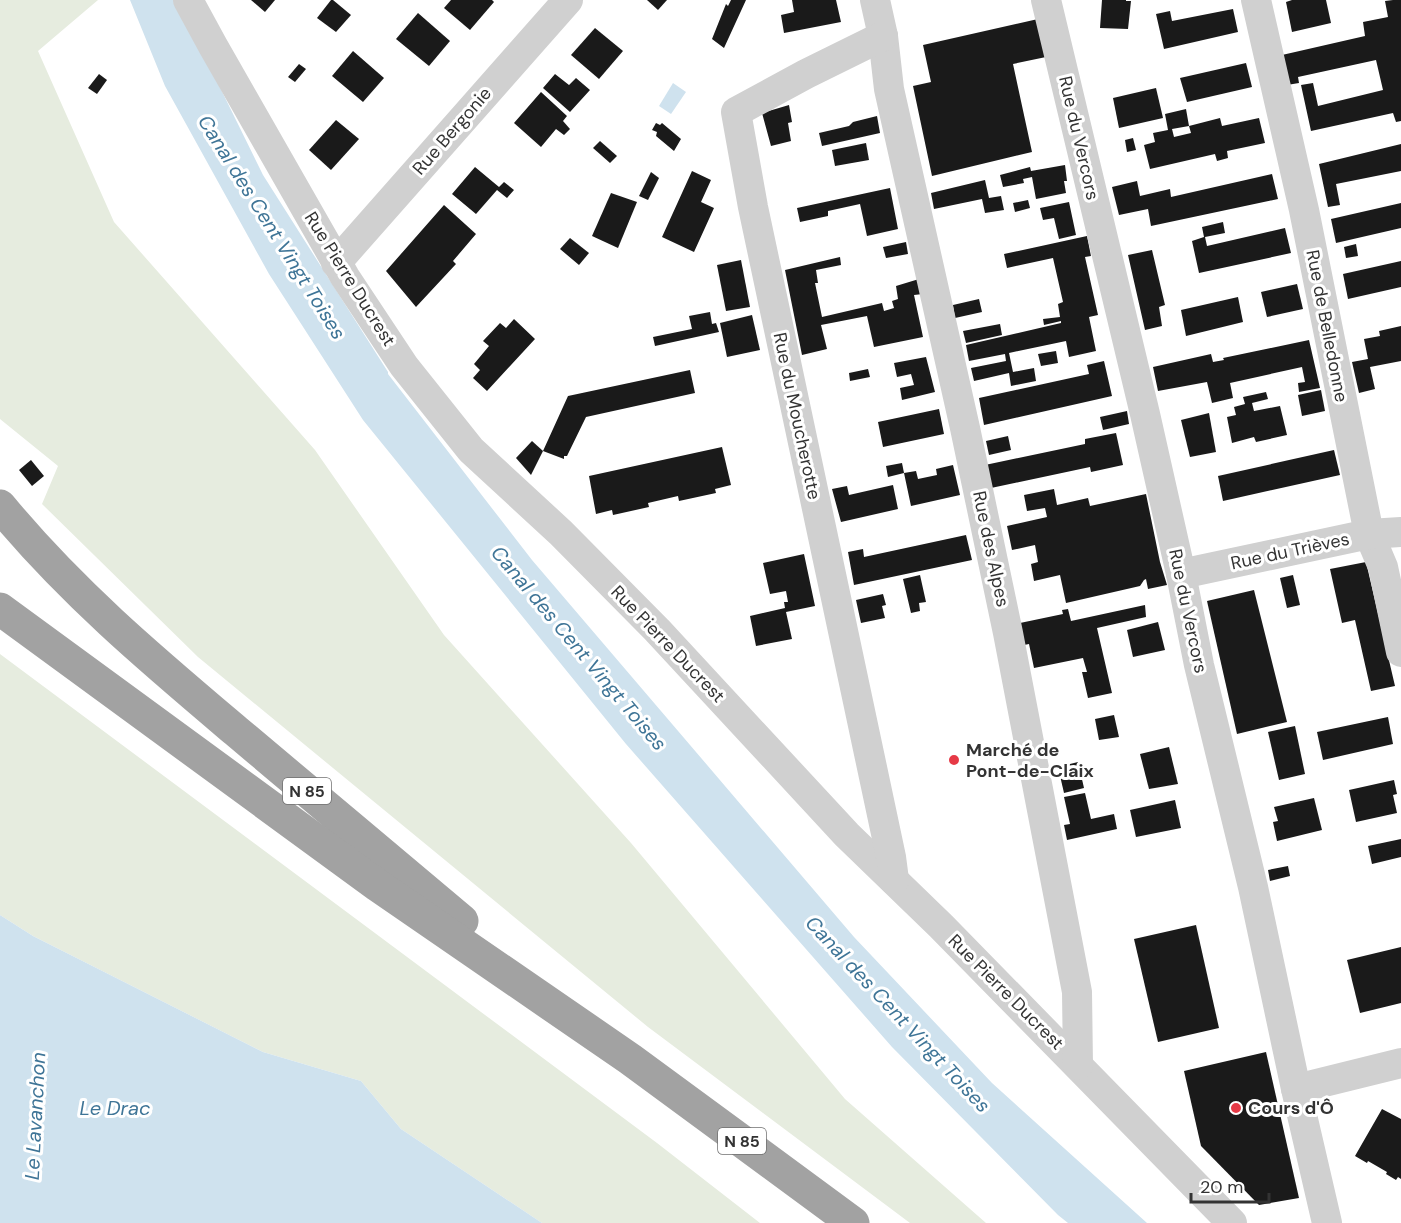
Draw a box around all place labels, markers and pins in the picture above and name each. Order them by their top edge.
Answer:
place label: Marché de Pont-de-Claix [966,738,1094,783]
marker: Marché de Pont-de-Claix [947,753,961,767]
place label: Cours d'Ô [1248,1096,1334,1120]
marker: Cours d'Ô [1229,1101,1243,1115]

